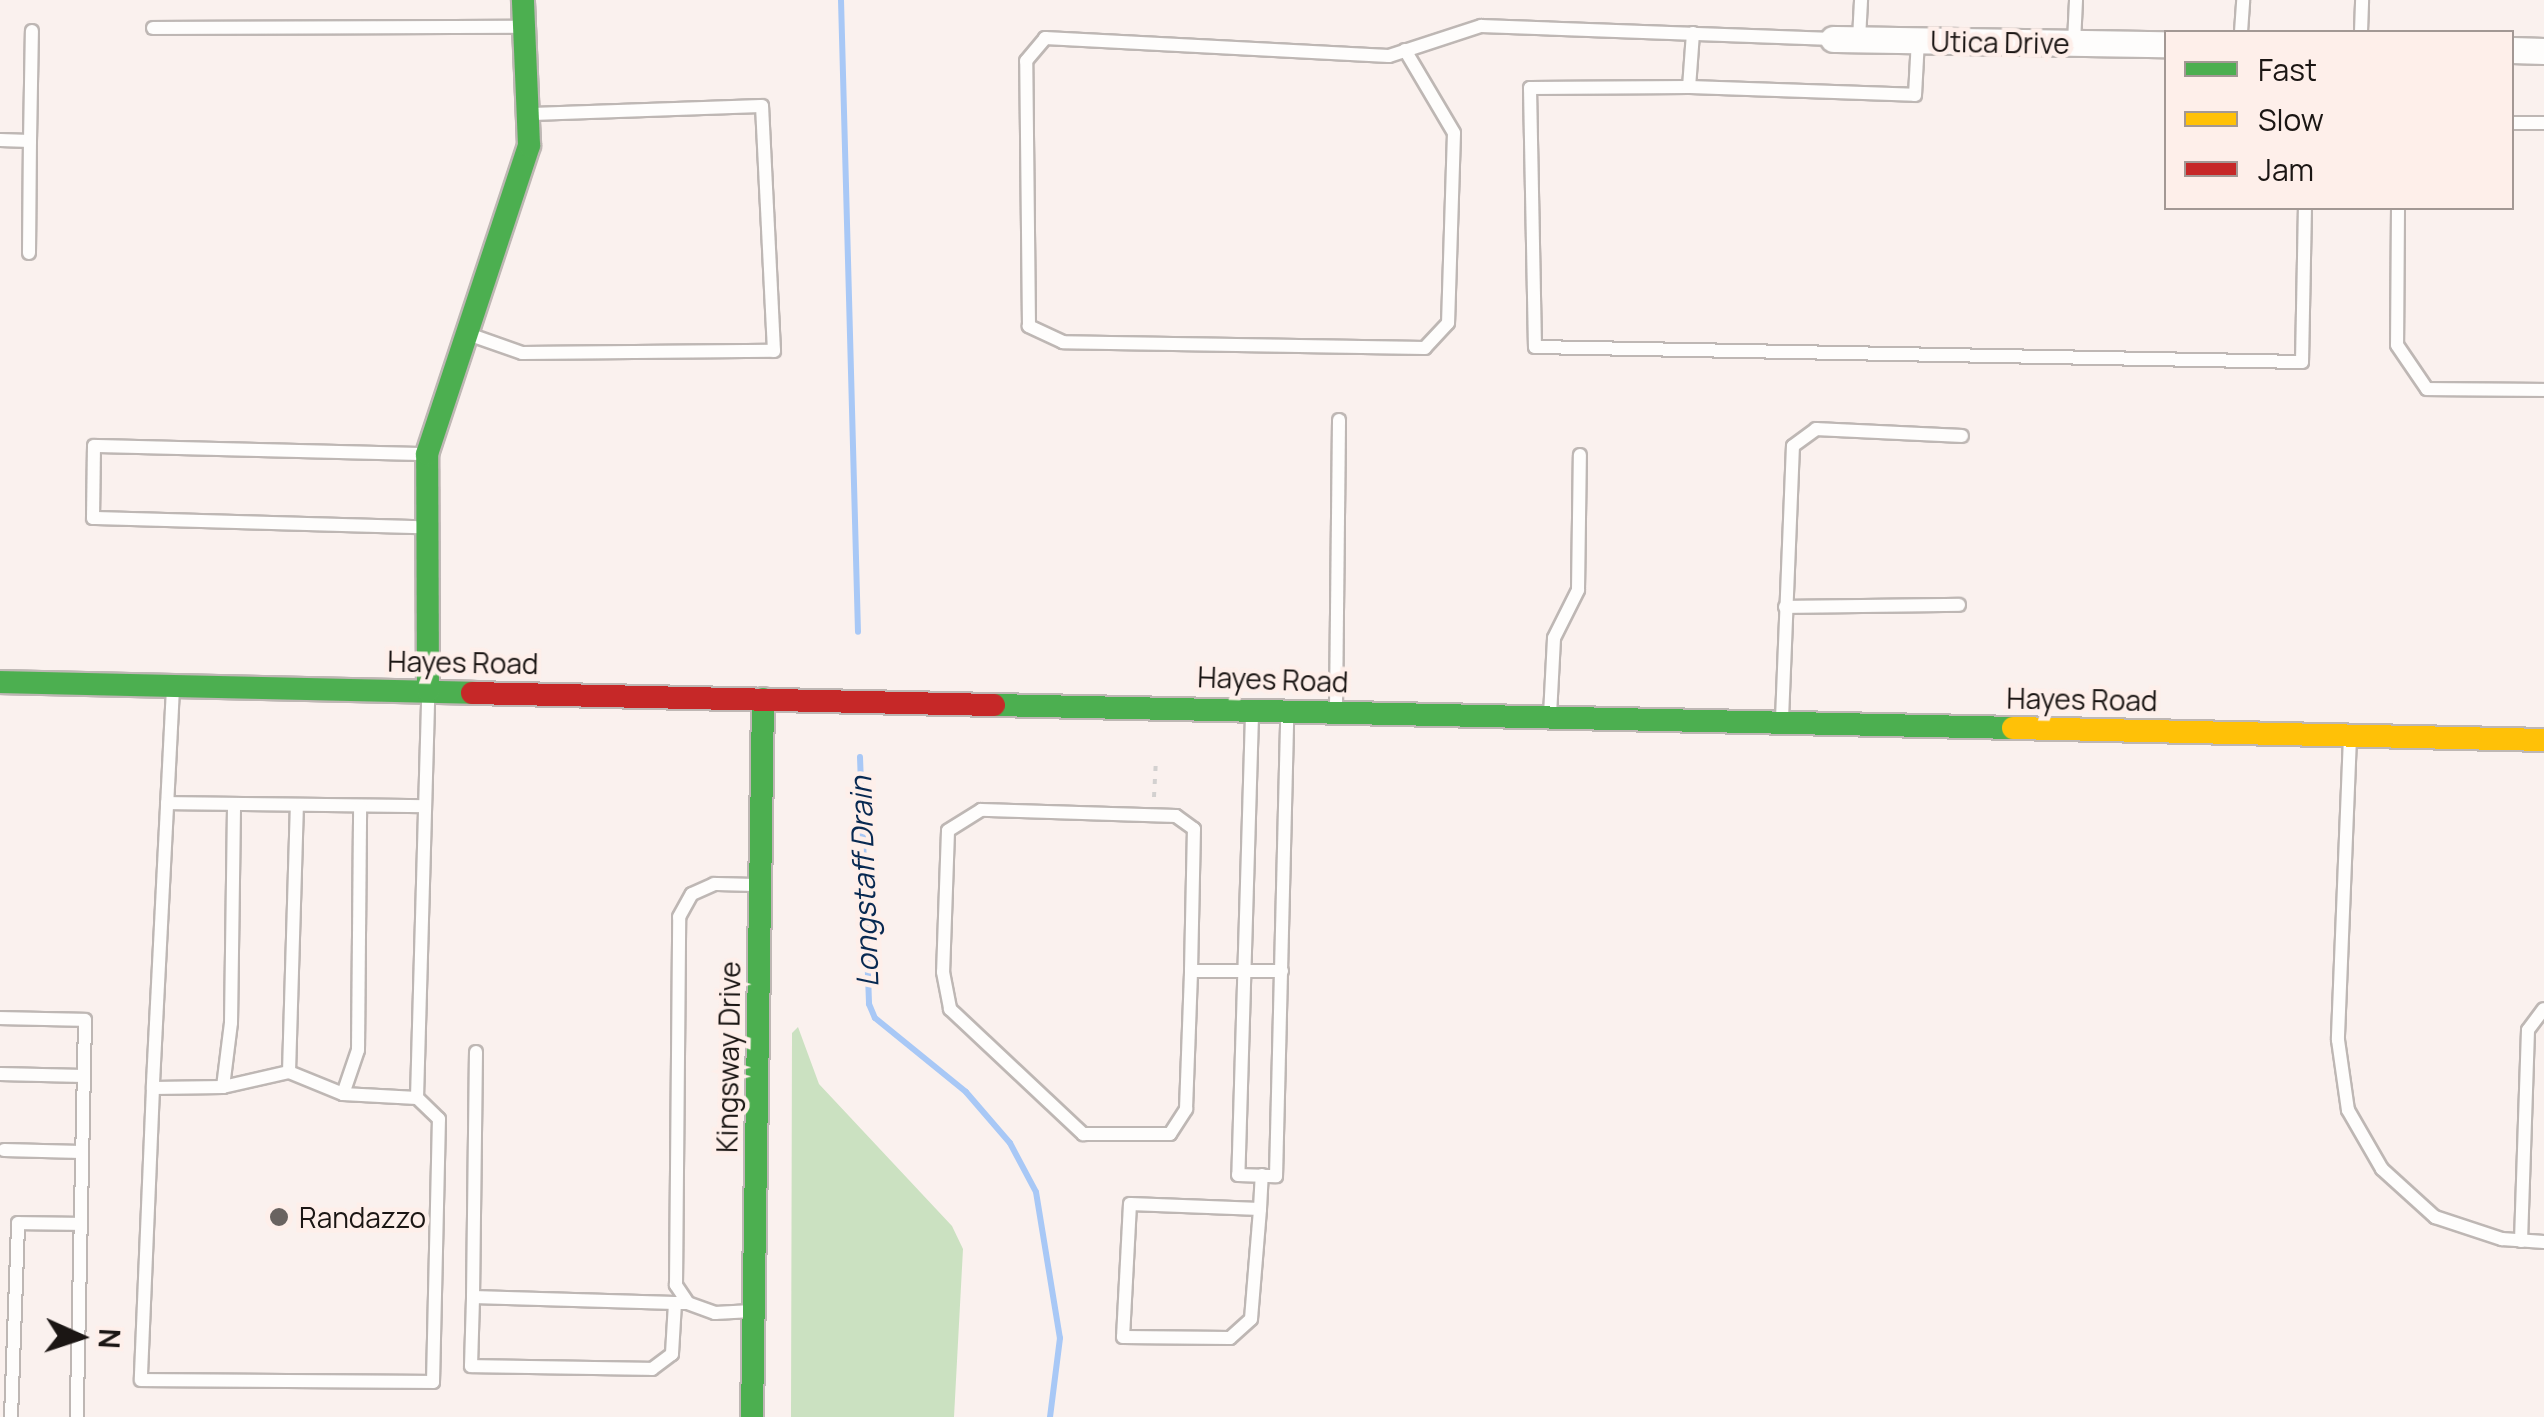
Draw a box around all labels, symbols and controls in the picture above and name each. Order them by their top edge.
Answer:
street label: Utica Drive [1930,24,2070,60]
legend [2164,30,2514,210]
text: Fast [2258,49,2317,90]
text: Slow [2258,99,2324,140]
text: Jam [2258,149,2314,190]
street label: Hayes Road [387,644,539,680]
street label: Hayes Road [1197,660,1349,698]
street label: Hayes Road [2006,681,2158,717]
water label: Longstaff Drain [842,776,886,988]
street label: Kingsway Drive [710,961,746,1153]
place label: Randazzo [299,1200,426,1234]
marker: Randazzo [268,1206,290,1228]
north arrow [30,1287,130,1387]
text: N [90,1328,129,1350]

